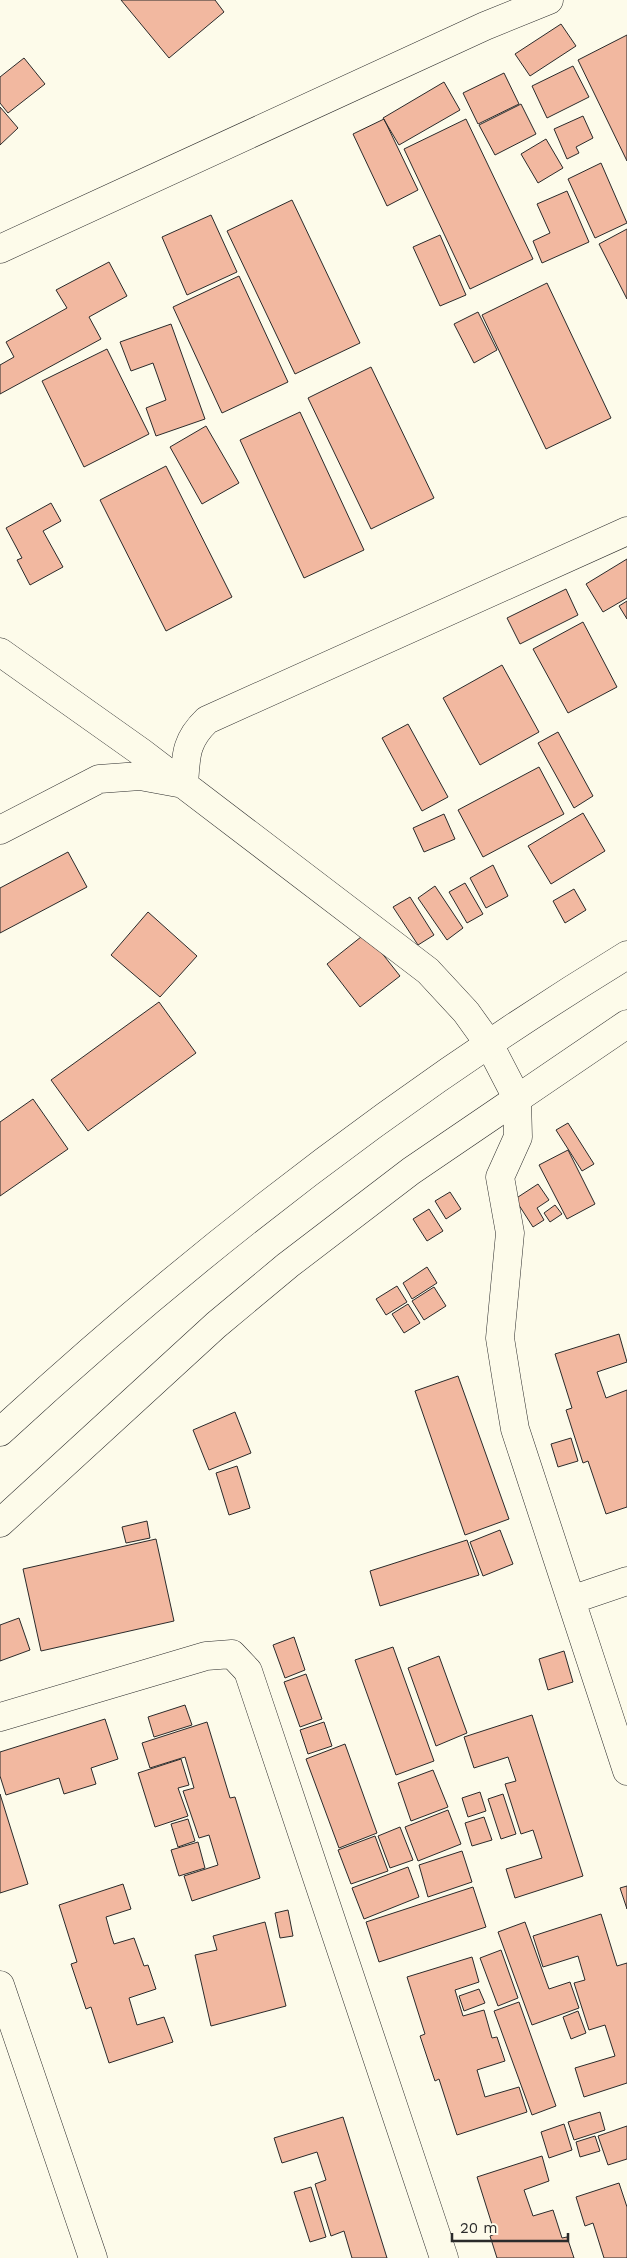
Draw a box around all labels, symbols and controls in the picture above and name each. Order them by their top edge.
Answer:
scale bar [452,2210,568,2242]
text: 20 m [460,2219,498,2237]

